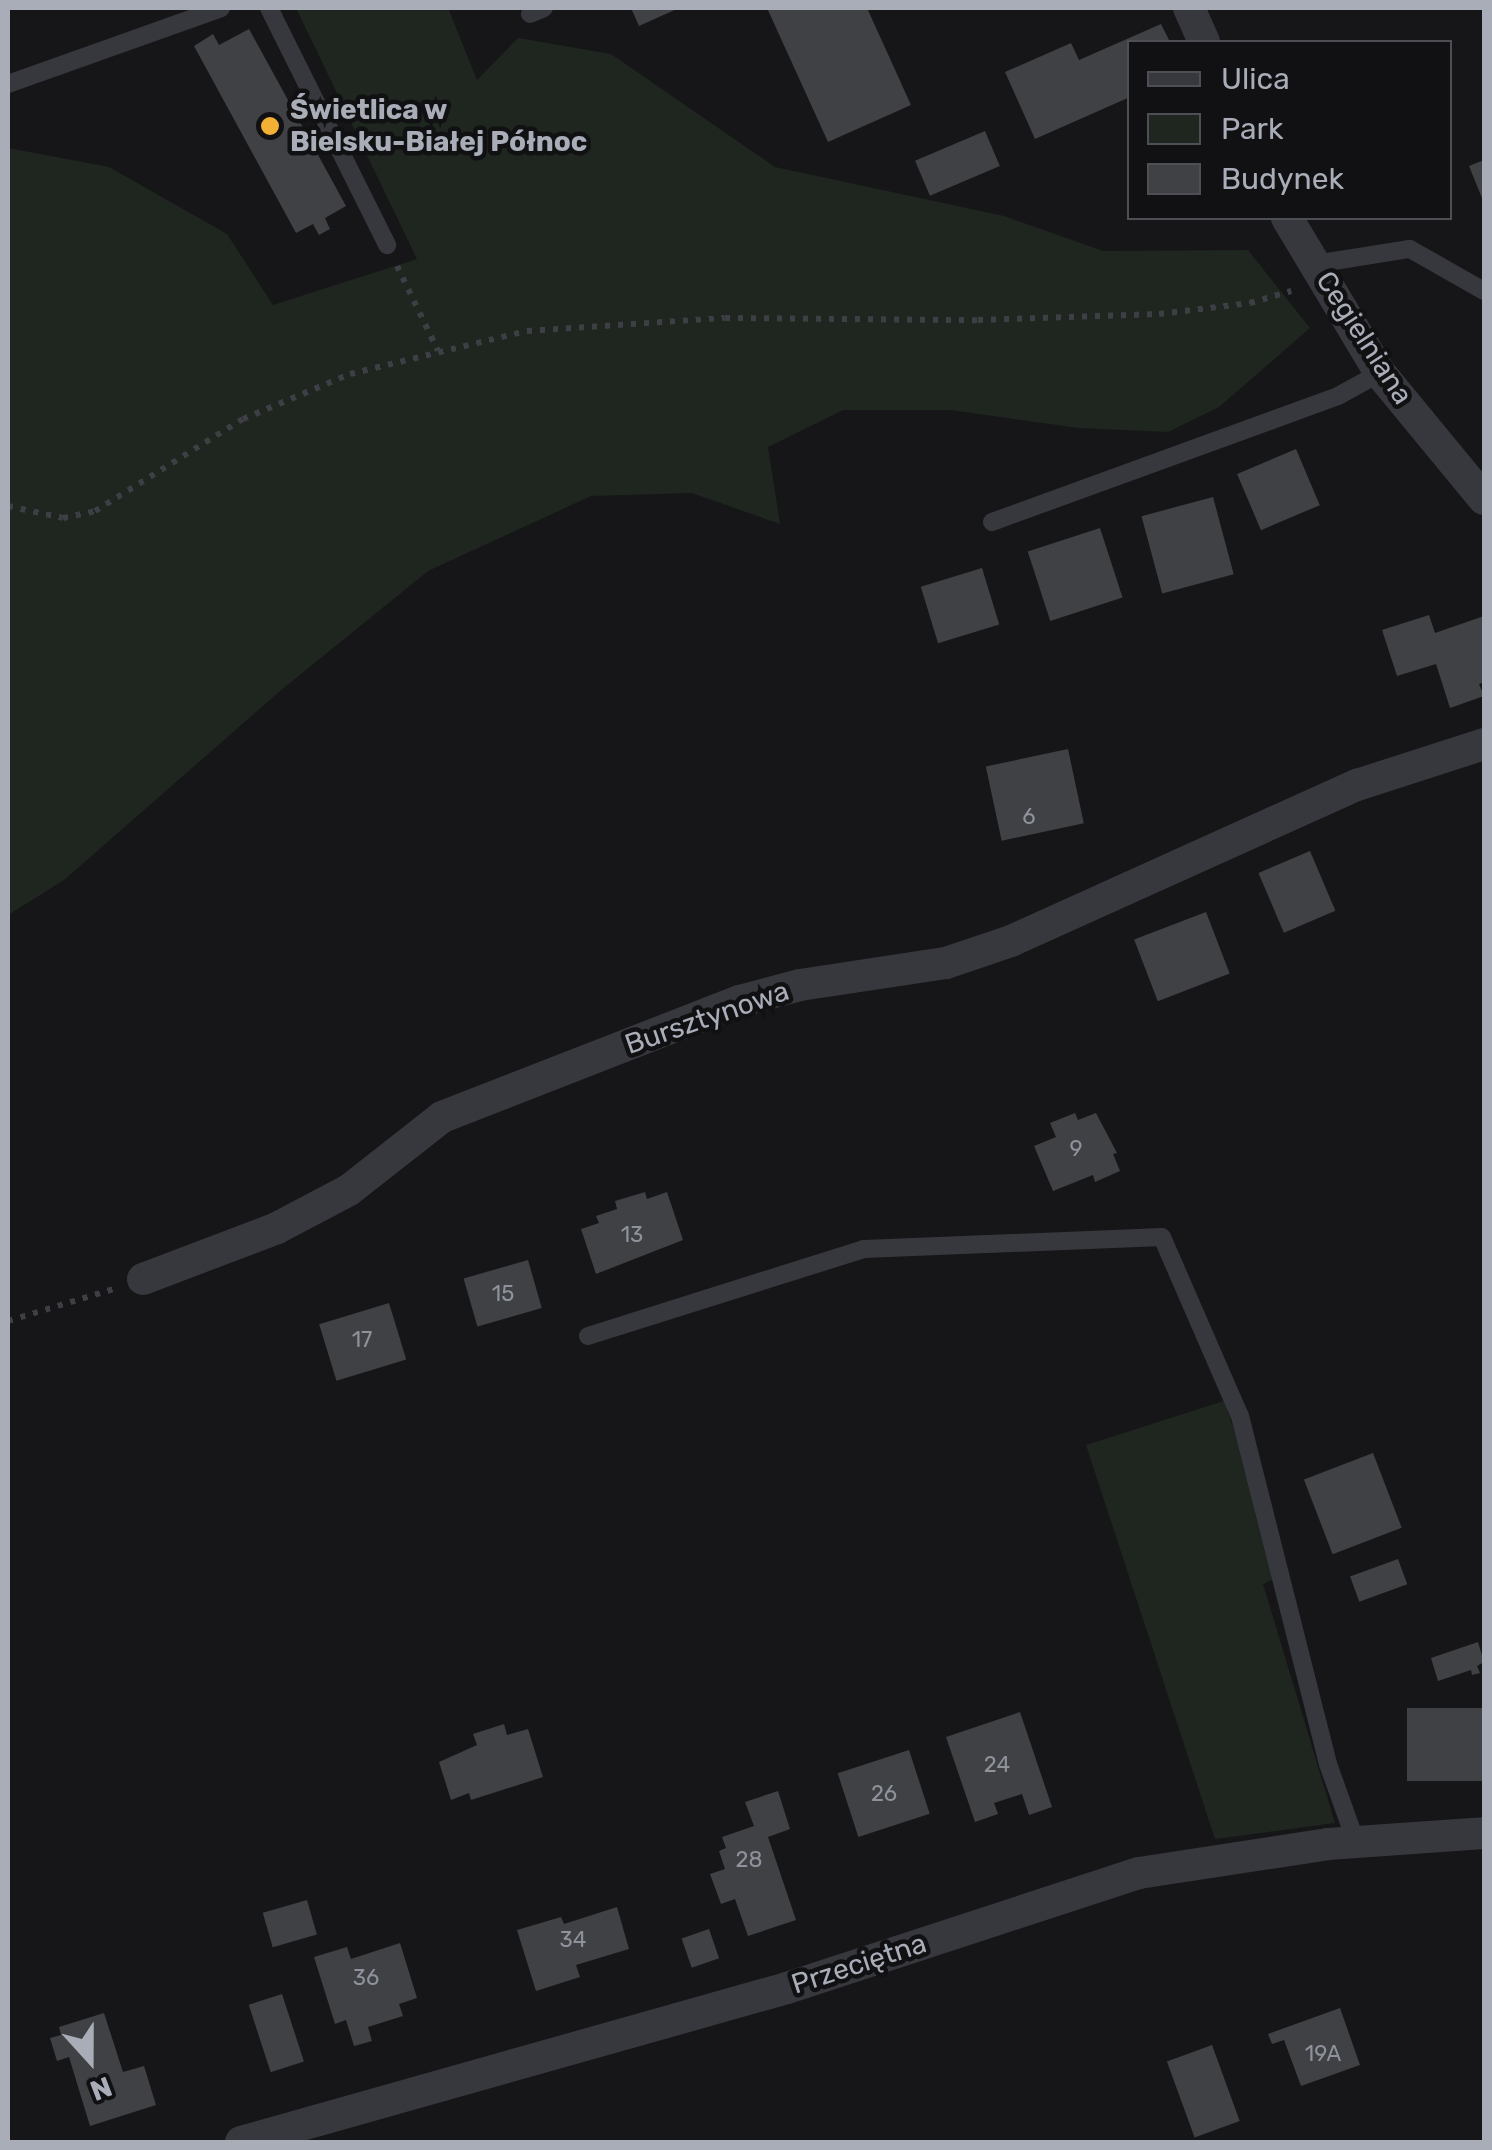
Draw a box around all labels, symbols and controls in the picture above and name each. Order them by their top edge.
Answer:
legend [1127,40,1452,220]
text: Ulica [1221,61,1290,97]
place label: Świetlica w Bielsku-Białej Północ [290,93,587,159]
text: Park [1221,111,1283,147]
marker: Świetlica w Bielsku-Białej Północ [259,115,281,137]
text: Budynek [1221,161,1344,197]
street label: Cegielniana [1309,265,1419,411]
house number: 6 [1022,804,1036,830]
street label: Bursztynowa [621,974,793,1062]
house number: 9 [1069,1136,1083,1162]
house number: 13 [621,1222,643,1248]
house number: 15 [492,1281,514,1307]
house number: 17 [352,1327,372,1353]
house number: 24 [984,1752,1010,1778]
house number: 26 [871,1781,897,1807]
house number: 28 [736,1847,762,1873]
street label: Przeciętna [787,1926,931,2002]
house number: 34 [560,1927,586,1953]
house number: 36 [353,1965,379,1991]
north arrow [40,2010,140,2110]
house number: 19A [1305,2041,1341,2067]
text: N [86,2069,116,2107]

